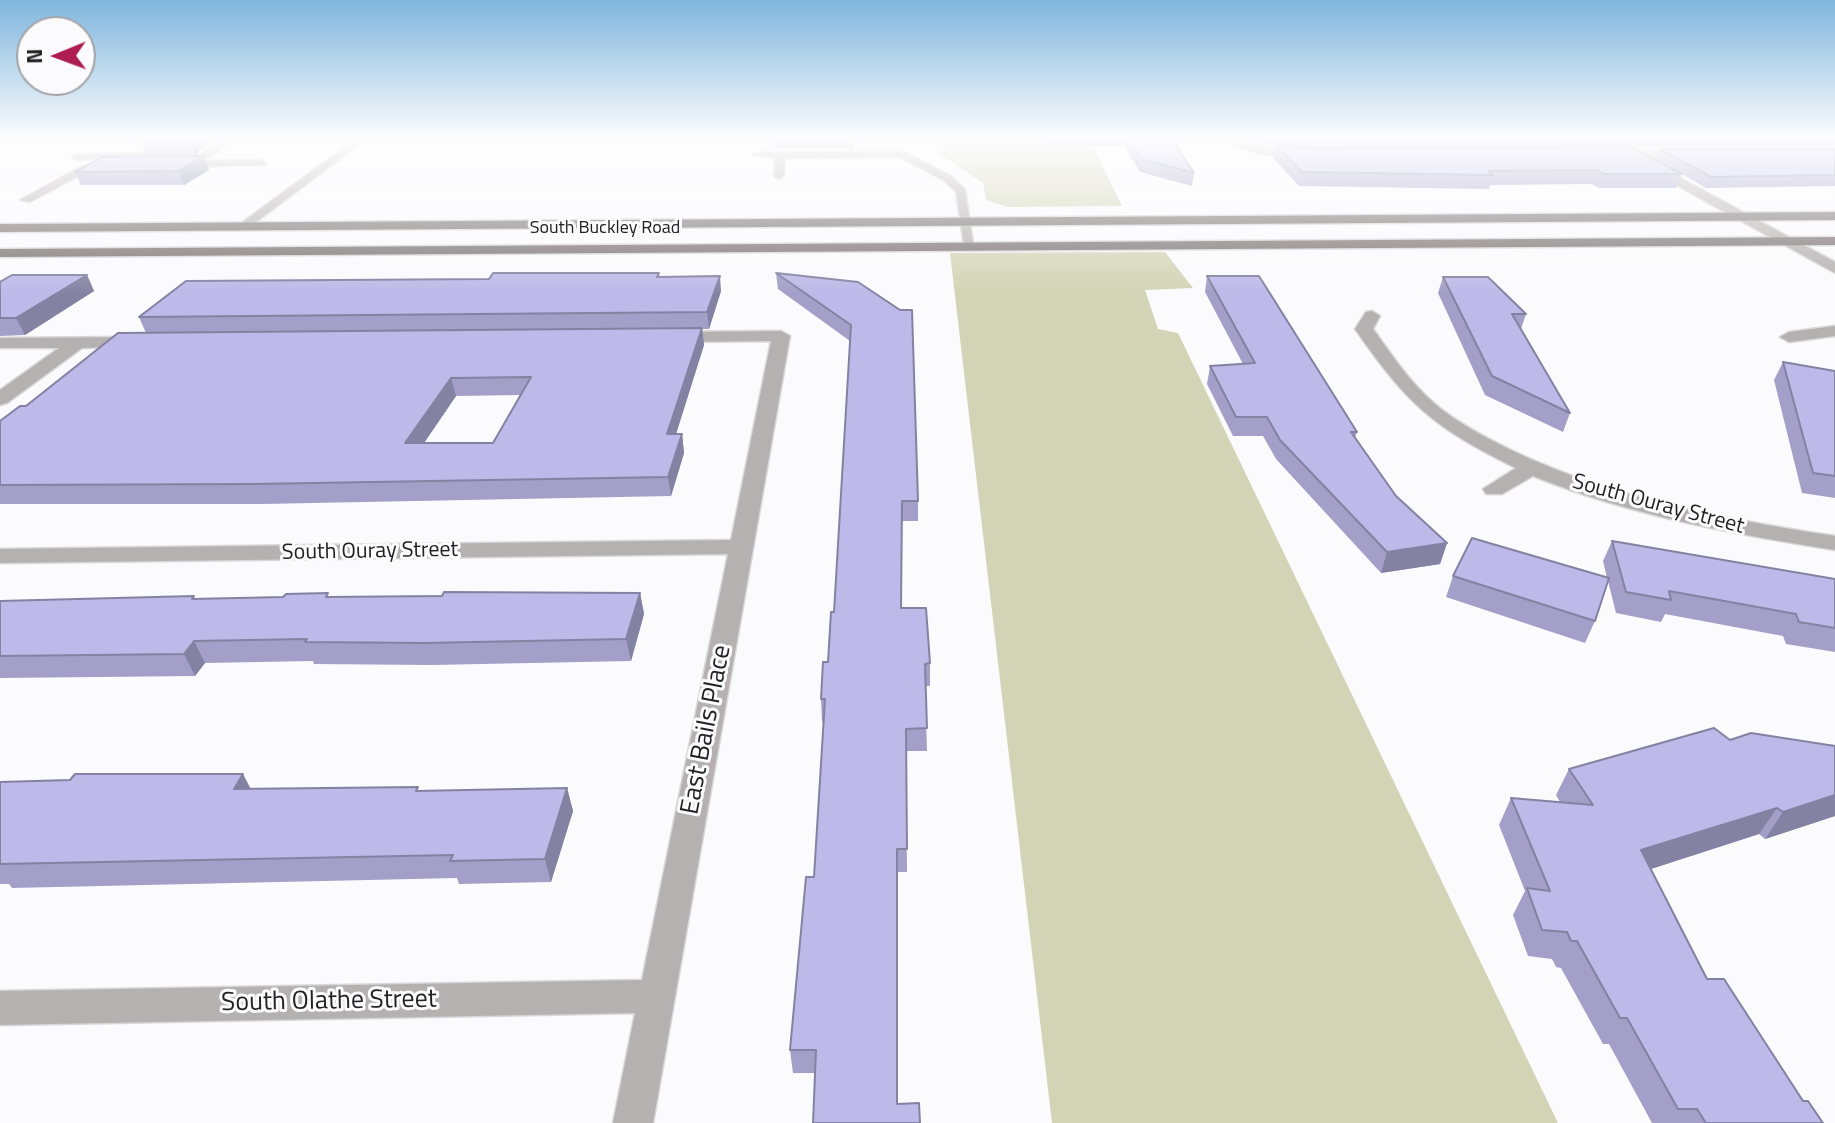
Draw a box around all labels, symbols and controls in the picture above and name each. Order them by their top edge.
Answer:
north arrow [16,16,96,96]
text: N [17,48,51,64]
street label: South Buckley Road [530,218,680,240]
street label: South Ouray Street [1569,469,1747,541]
street label: South Ouray Street [282,537,458,567]
street label: East Bails Place [675,643,739,817]
street label: South Olathe Street [221,985,437,1019]

